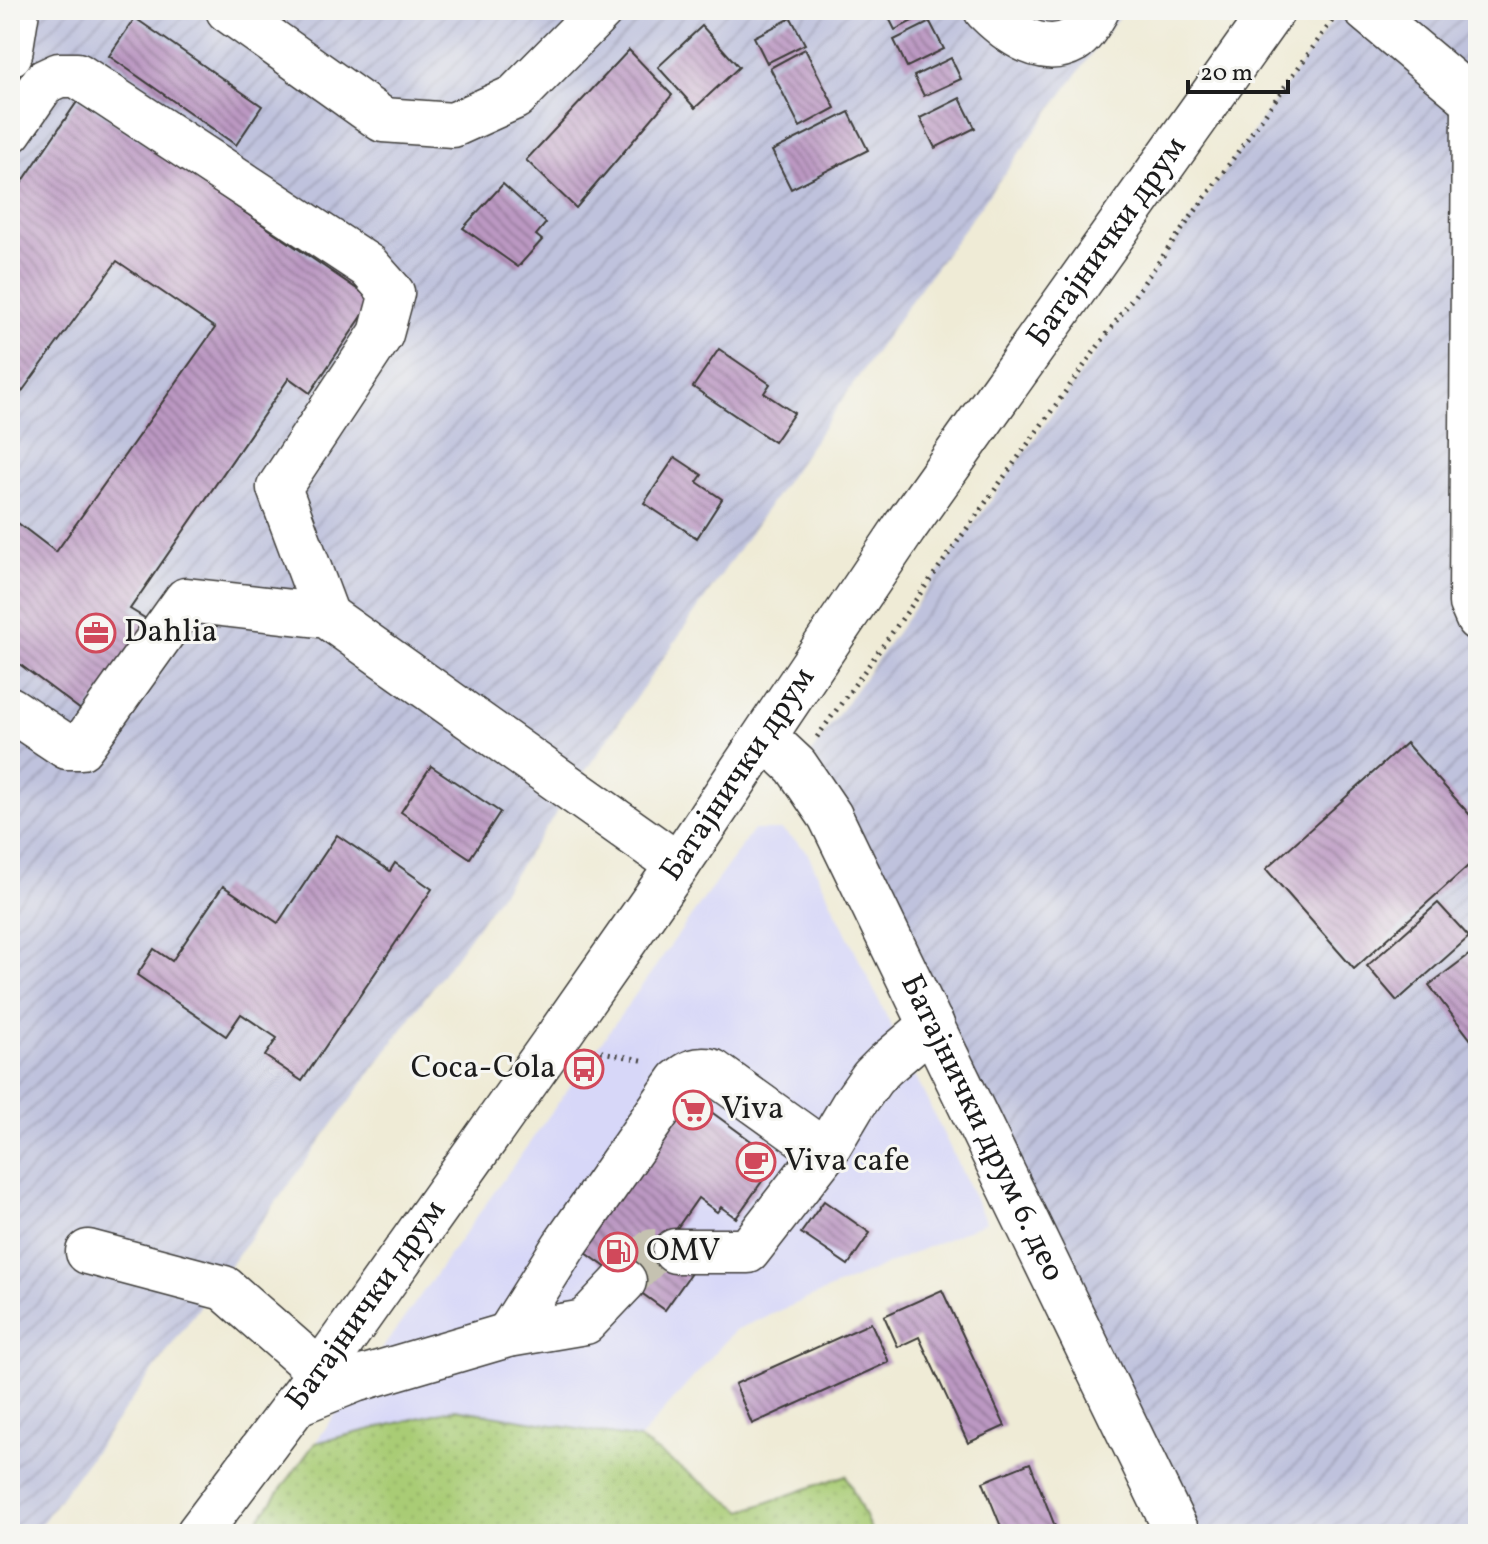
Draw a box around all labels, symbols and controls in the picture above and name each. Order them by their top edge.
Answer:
scale bar [1188,44,1288,94]
text: 20 m [1200,57,1253,91]
street label: Батајнички друм [1017,128,1198,357]
place label: Dahlia [124,611,218,655]
office icon: Dahlia [75,612,117,654]
street label: Батајнички друм [651,659,826,891]
street label: Батајнички друм 6. део [888,968,1074,1289]
place label: Coca-Cola [411,1047,556,1091]
bus stop icon: Coca-Cola [563,1048,605,1090]
place label: Viva [721,1088,784,1132]
supermarket icon: Viva [672,1089,714,1131]
place label: Viva cafe [784,1140,910,1184]
cafe icon: Viva cafe [735,1141,777,1183]
street label: Батајнички друм [276,1191,457,1420]
place label: OMV [646,1230,721,1274]
fuel station icon: OMV [597,1231,639,1273]

